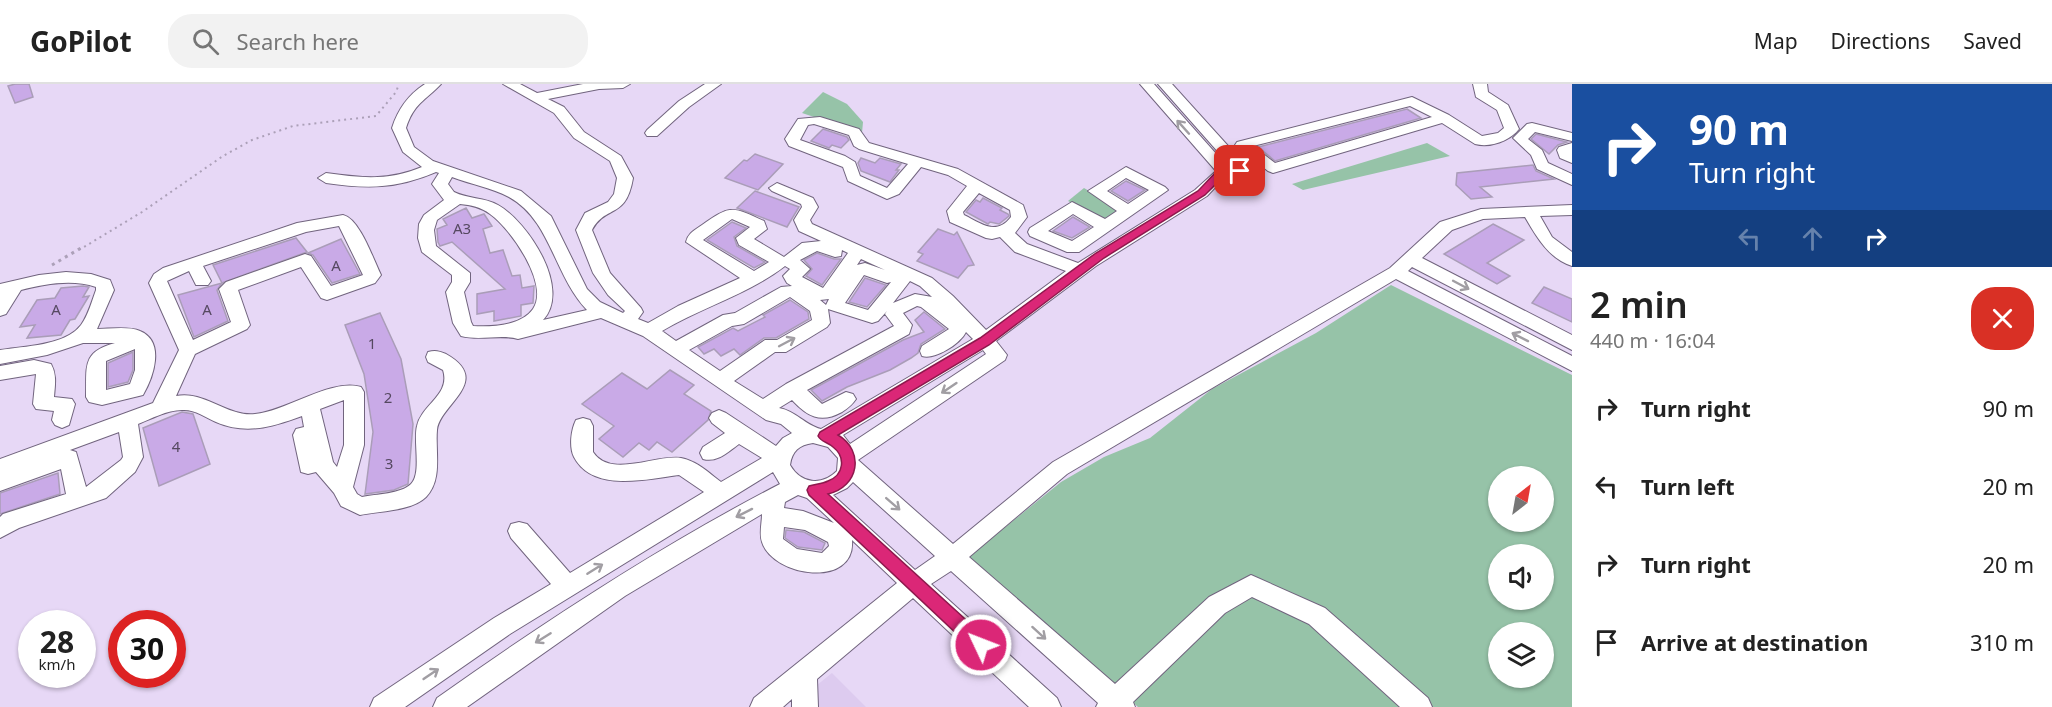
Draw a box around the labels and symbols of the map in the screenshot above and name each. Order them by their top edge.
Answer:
one-way arrow [1176,120,1190,135]
pin [1214,145,1265,196]
house number: A3 [453,218,471,238]
house number: A [331,255,341,275]
one-way arrow [1452,279,1469,291]
house number: A [51,299,61,319]
house number: A [202,299,212,319]
one-way arrow [1512,331,1529,343]
house number: 1 [368,333,376,353]
one-way arrow [778,336,795,348]
one-way arrow [942,382,958,394]
house number: 2 [384,387,392,407]
house number: 4 [172,436,181,456]
house number: 3 [385,453,393,473]
north arrow [1488,466,1554,532]
one-way arrow [885,497,900,511]
one-way arrow [736,508,754,519]
one-way arrow [586,562,603,574]
speed limit sign: 30 [108,610,186,688]
position arrow [949,613,1013,677]
one-way arrow [1031,626,1046,640]
one-way arrow [535,632,552,644]
one-way arrow [422,668,439,680]

